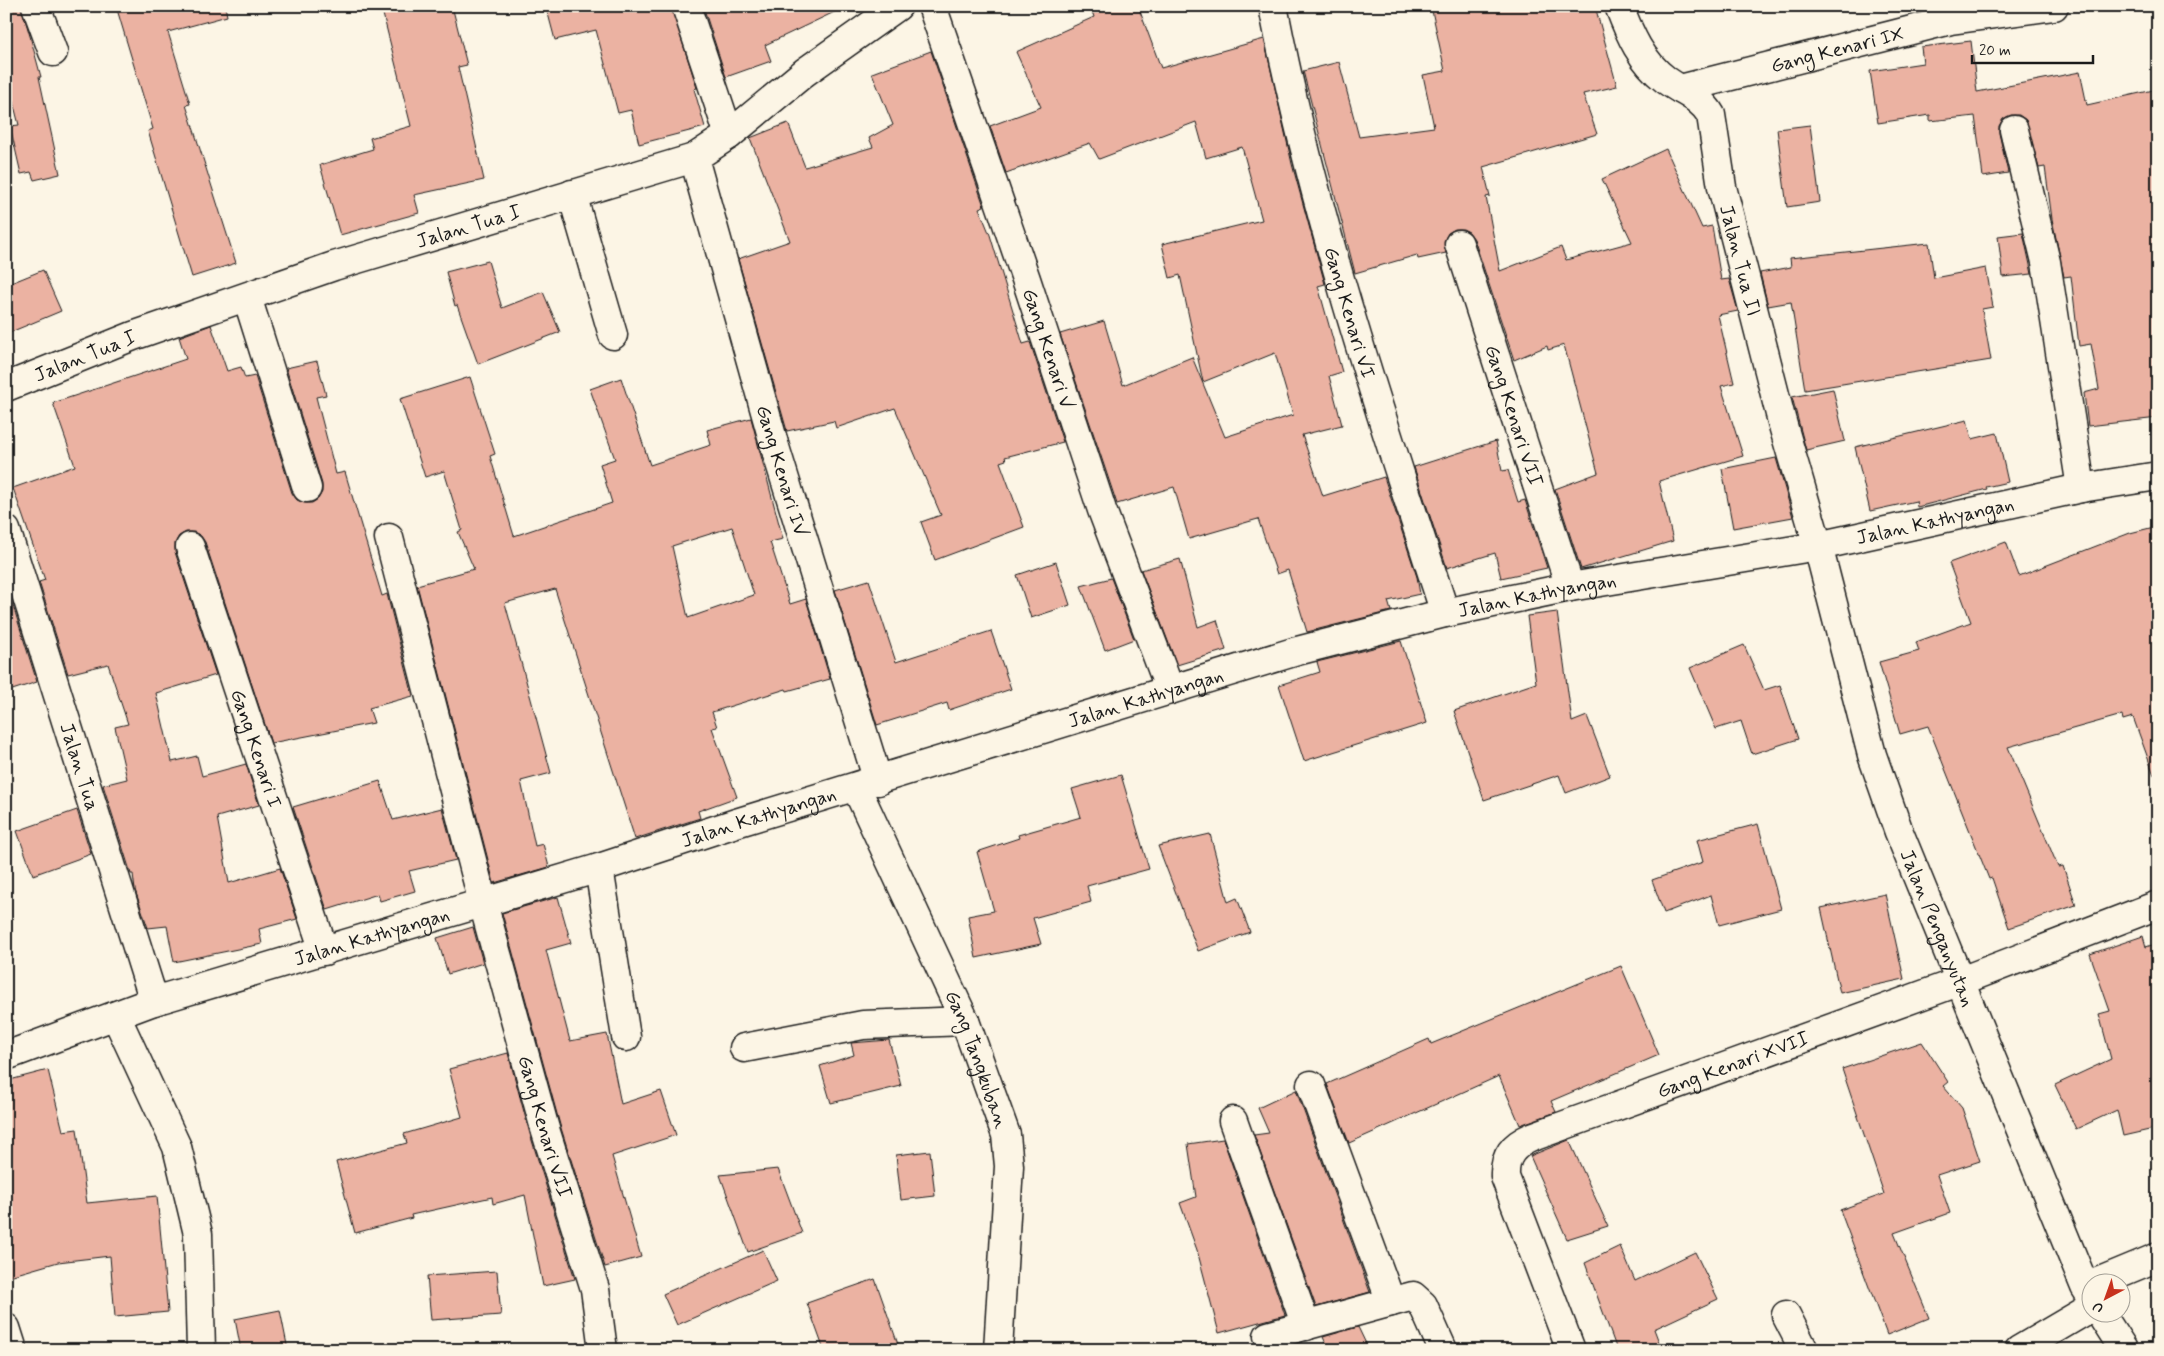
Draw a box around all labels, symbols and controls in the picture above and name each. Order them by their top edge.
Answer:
street label: Gang Kenari IX [1768,21,1907,80]
scale bar [1972,32,2093,64]
text: 20 m [1979,41,2011,61]
street label: Jalan Tua I [413,199,525,256]
street label: Jalan Tua II [1712,202,1766,319]
street label: Gang Kenari VI [1316,244,1381,382]
street label: Gang Kenari V [1015,285,1080,413]
street label: Jalan Tua I [30,324,141,389]
street label: Gang Kenari VII [1477,341,1549,490]
street label: Gang Kenari IV [749,402,814,540]
street label: Jalan Kathyangan [1854,491,2017,552]
street label: Jalan Kathyangan [1456,568,1619,625]
street label: Jalan Kathyangan [1065,662,1227,735]
street label: Gang Kenari I [223,686,288,812]
street label: Jalan Tua [52,720,105,814]
street label: Jalan Kathyangan [678,781,840,855]
street label: Jalan Penganyutan [1893,846,1981,1011]
street label: Jalan Kathyangan [291,901,453,973]
street label: Gang Tangkuban [937,986,1015,1133]
street label: Gang Kenari XVII [1653,1025,1813,1105]
street label: Gang Kenari VII [510,1053,578,1202]
north arrow [2082,1274,2132,1324]
text: U [2089,1297,2107,1317]

